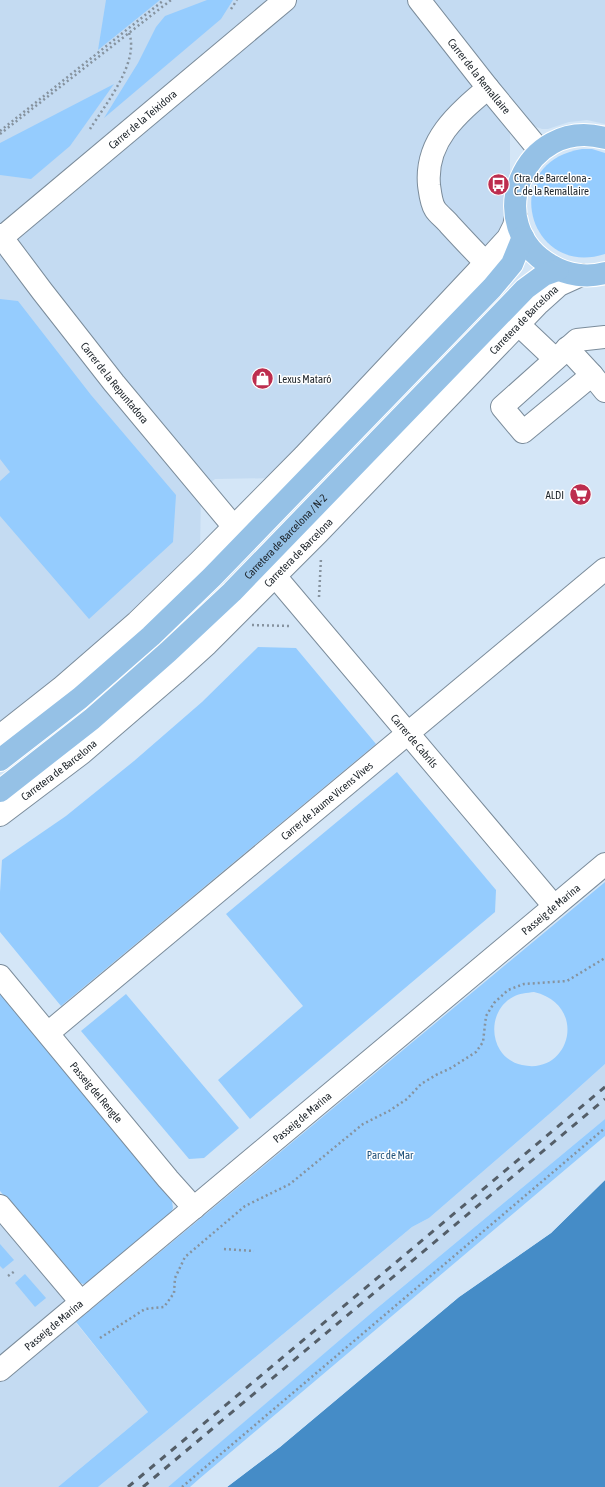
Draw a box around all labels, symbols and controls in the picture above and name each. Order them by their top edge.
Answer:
street label: Carrer de la Remallaire [445,36,513,116]
street label: Carrer de la Teixidora [106,88,179,151]
bus stop icon: Ctra. de Barcelona - C. de la Remallaire [485,171,511,197]
place label: Ctra. de Barcelona - C. de la Remallaire [514,172,591,197]
street label: Carretera de Barcelona [487,283,560,357]
street label: Carrer de la Repuntadora [78,340,151,426]
shop icon: Lexus Mataró [250,366,276,392]
place label: Lexus Mataró [278,373,331,385]
supermarket icon: ALDI [567,482,593,508]
place label: ALDI [545,489,564,501]
street label: Carretera de Barcelona / N-2 [242,492,330,582]
street label: Carretera de Barcelona [261,516,335,590]
street label: Carrer de Cabrils [389,712,440,770]
street label: Carretera de Barcelona [19,737,99,803]
street label: Carrer de Jaume Vicens Vives [279,759,375,842]
street label: Passeig de Marina [519,882,582,937]
street label: Passeig del Rengle [68,1060,125,1125]
street label: Passeig de Marina [271,1089,334,1145]
park label: Parc de Mar [367,1149,414,1161]
street label: Passeig de Marina [22,1297,85,1353]

